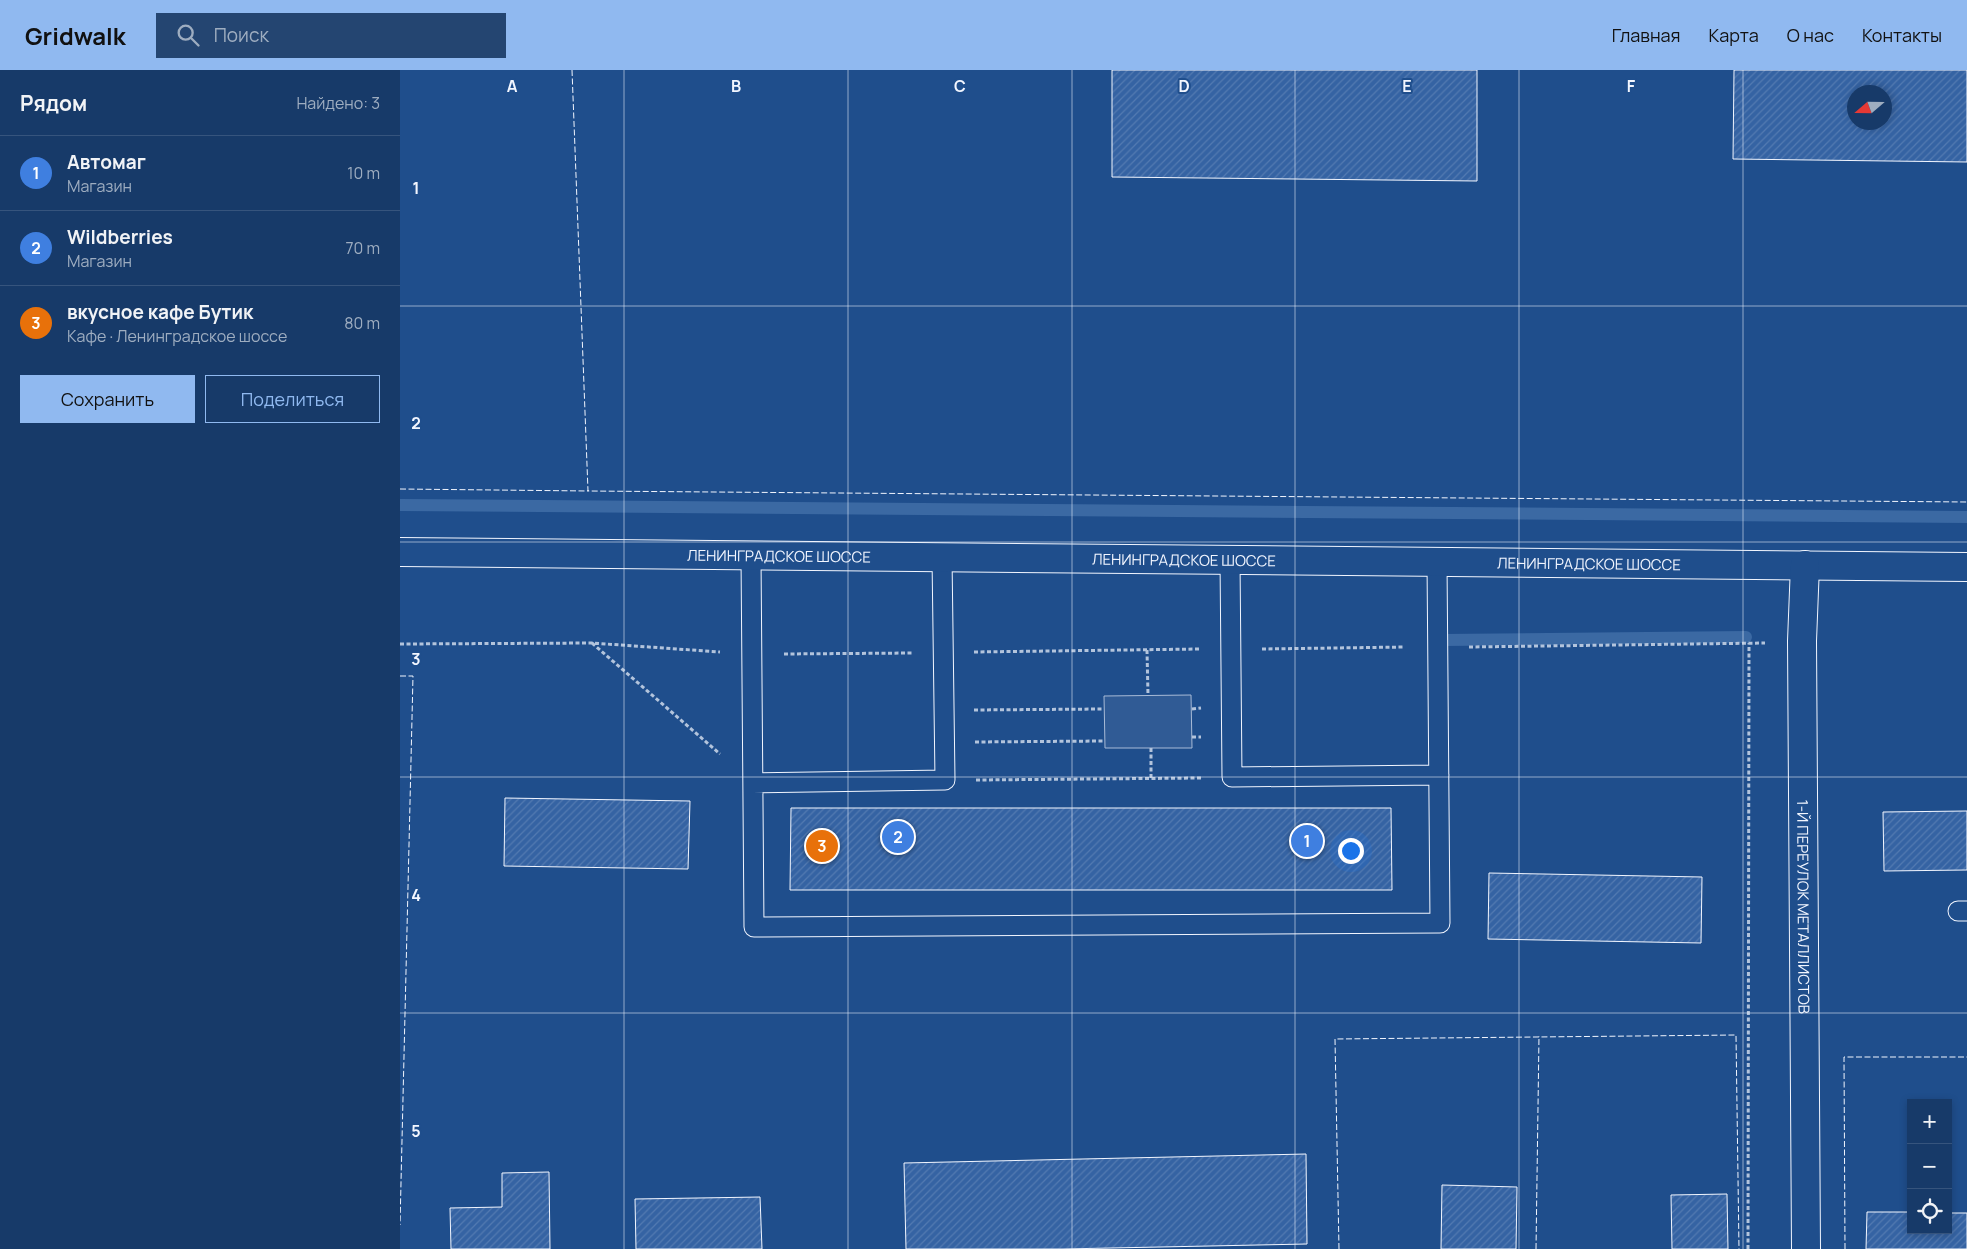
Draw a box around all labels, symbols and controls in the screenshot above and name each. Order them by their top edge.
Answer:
search box [156,13,506,58]
text: Gridwalk [25,19,126,52]
icon: search [174,21,202,49]
text: Поиск [214,22,269,48]
text: Главная [1612,23,1681,47]
text: Карта [1709,23,1759,47]
text: О нас [1787,23,1834,47]
text: Контакты [1862,23,1942,47]
text: A [507,75,518,97]
text: B [731,75,741,97]
text: C [954,75,966,97]
text: D [1178,75,1190,97]
text: E [1402,75,1412,97]
text: F [1627,75,1636,97]
north arrow [1847,85,1892,130]
text: Рядом [20,89,87,117]
text: Найдено: 3 [296,92,380,114]
text: Автомаг [67,149,146,175]
text: 1 [32,162,40,184]
text: 10 m [347,162,380,184]
text: Магазин [67,175,132,197]
text: 1 [412,177,420,199]
text: Wildberries [67,224,173,250]
text: 2 [31,237,41,259]
text: 70 m [345,237,380,259]
text: Магазин [67,250,132,272]
text: вкусное кафе Бутик [67,299,253,325]
text: 3 [31,312,41,334]
text: 80 m [344,312,380,334]
text: Кафе · Ленинградское шоссе [67,325,287,347]
button: Сохранить [20,375,195,423]
button: Поделиться [205,375,380,423]
text: 2 [411,412,421,434]
street label: ЛЕНИНГРАДСКОЕ ШОССЕ [687,544,871,567]
street label: ЛЕНИНГРАДСКОЕ ШОССЕ [1092,548,1276,571]
street label: ЛЕНИНГРАДСКОЕ ШОССЕ [1497,552,1681,575]
text: 3 [411,648,421,670]
street label: 1-Й ПЕРЕУЛОК МЕТАЛЛИСТОВ [1793,800,1815,1014]
pin: 2 [882,818,914,856]
pin: 1 [1291,822,1323,860]
pin: 3 [806,827,838,865]
your location [1338,838,1364,864]
text: 4 [411,884,421,906]
map controls [1907,1099,1952,1234]
button: + [1907,1099,1952,1144]
text: 5 [411,1120,421,1142]
button: − [1907,1144,1952,1189]
button: locate [1907,1189,1952,1234]

